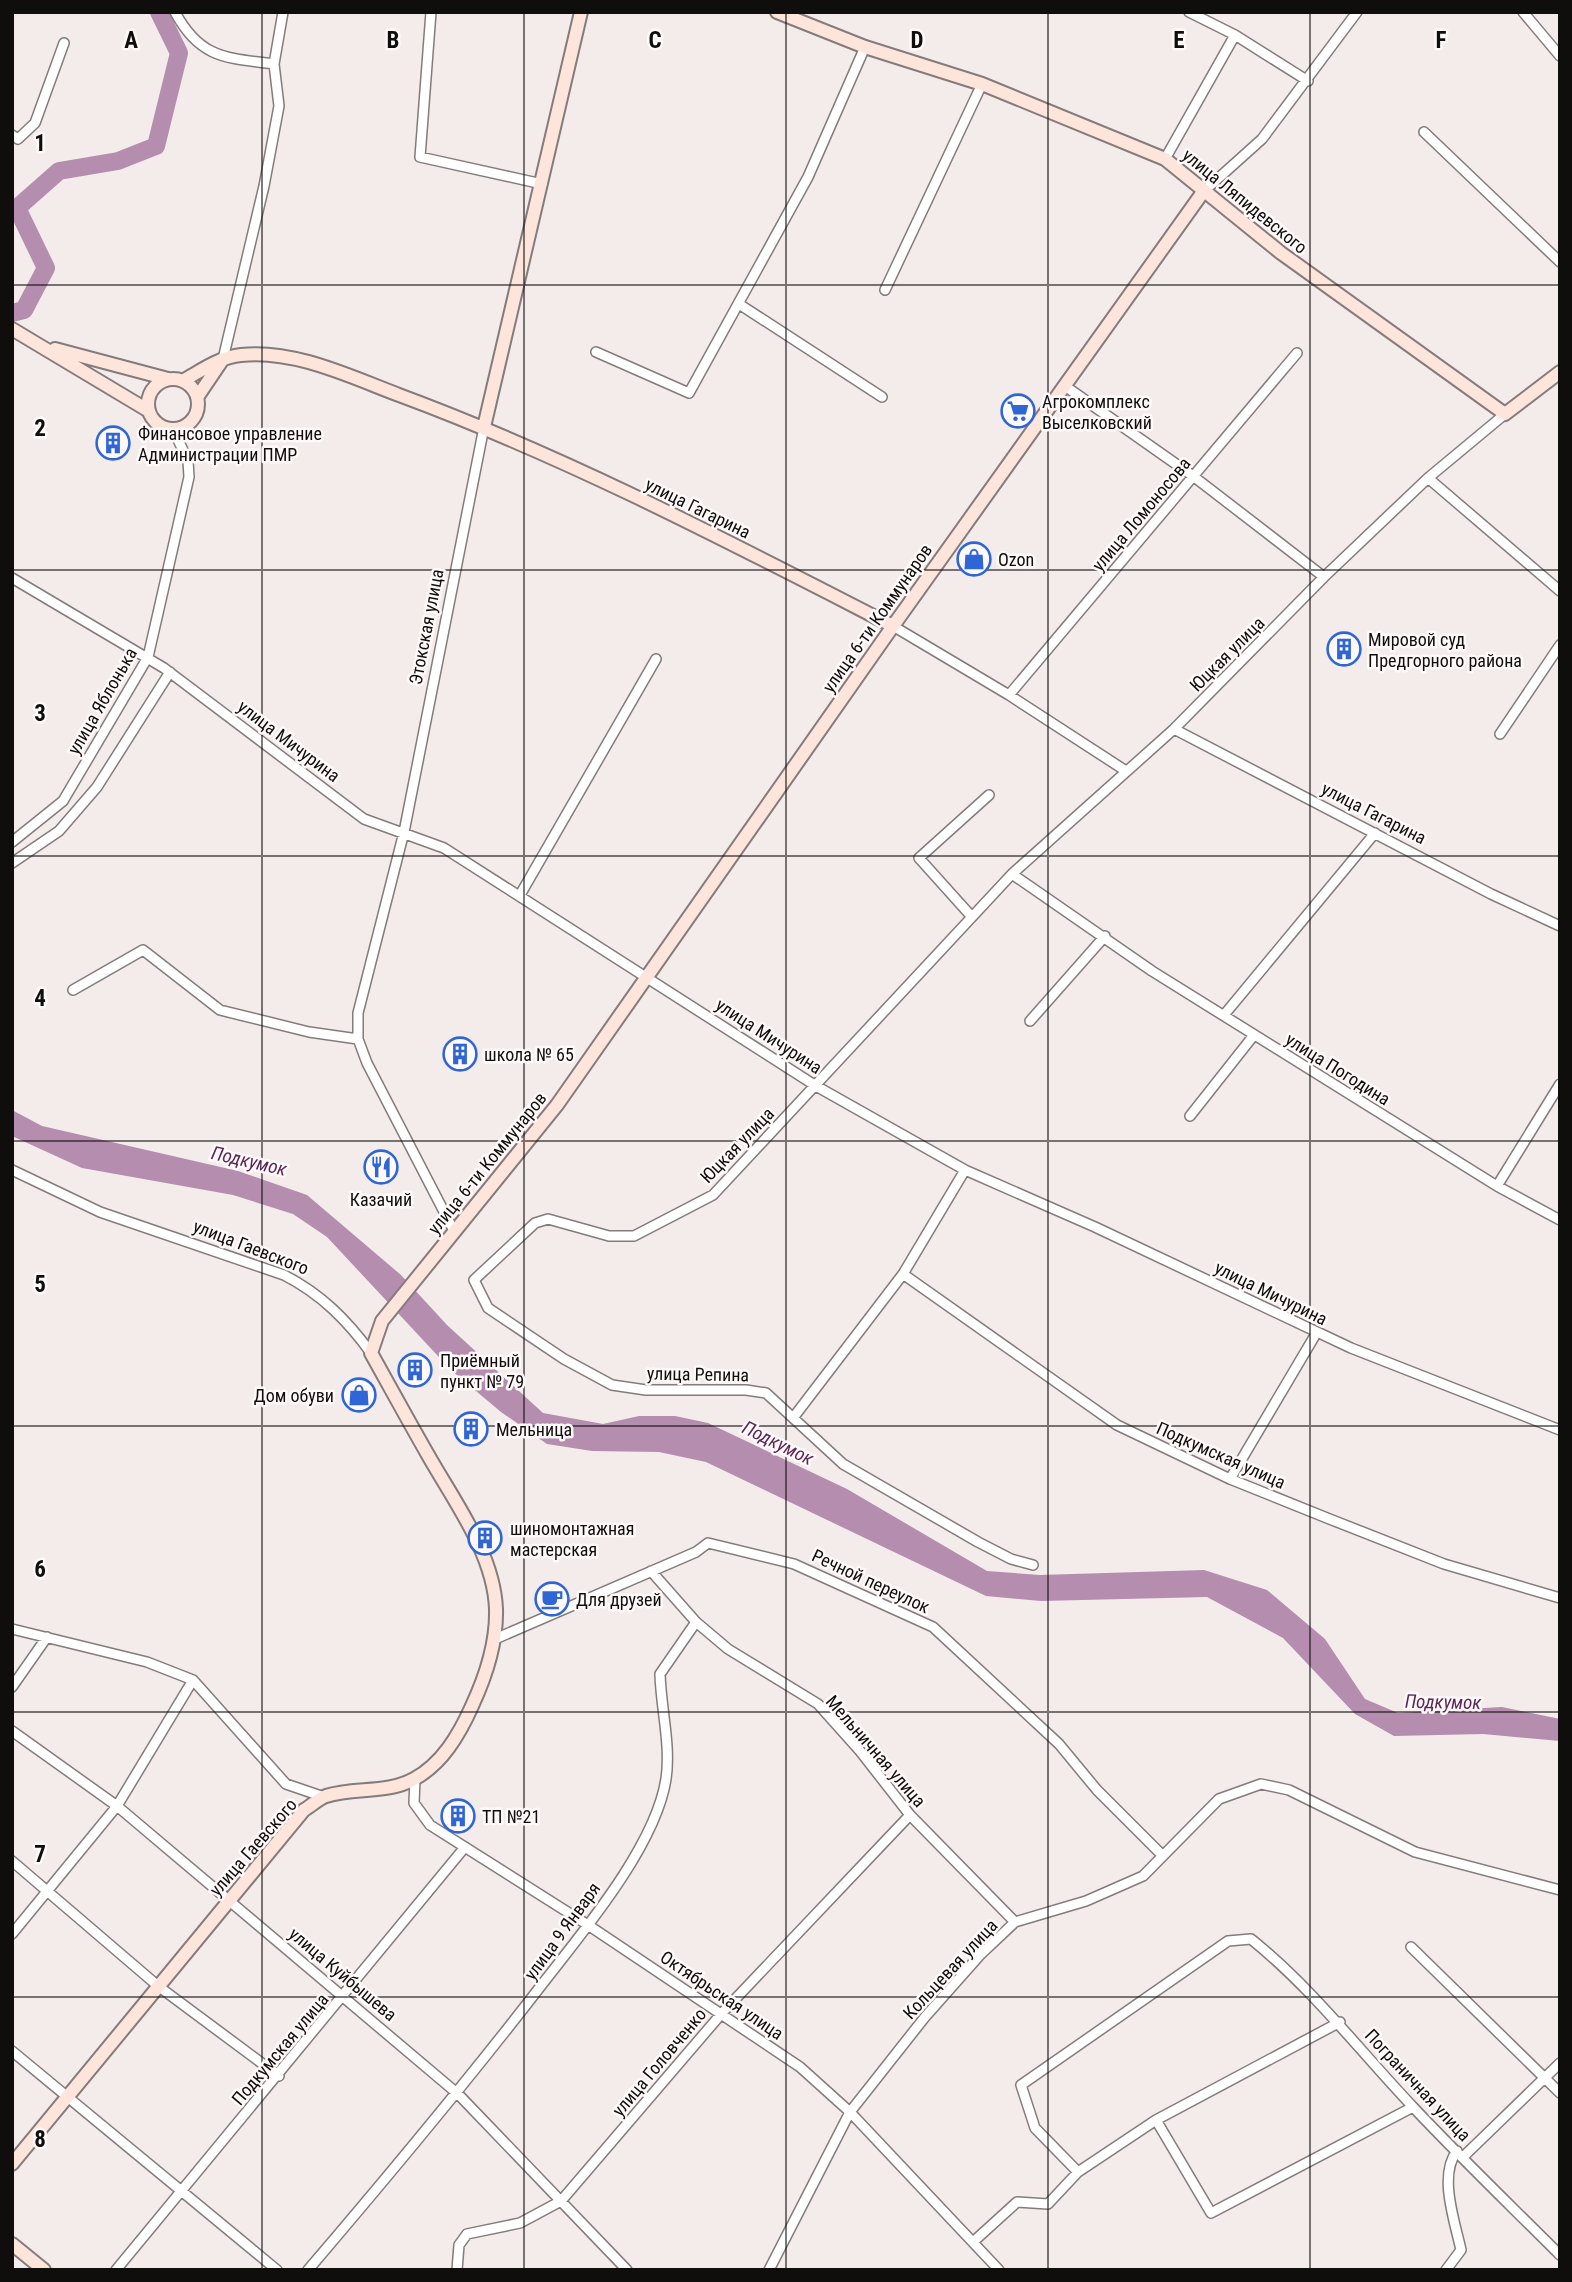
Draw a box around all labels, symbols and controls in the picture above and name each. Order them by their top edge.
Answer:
text: A [124,27,138,54]
text: B [387,27,399,54]
text: C [648,27,662,54]
text: D [911,27,924,54]
text: E [1173,27,1185,54]
text: F [1436,27,1447,54]
text: 1 [34,130,46,157]
street label: улица Ляпидевского [1178,144,1312,258]
place label: Агрокомплекс Выселковский [1042,391,1152,433]
supermarket icon: Агрокомплекс Выселковский [999,392,1037,430]
text: 2 [34,415,46,442]
place label: Финансовое управление Администрации ПМР [138,423,322,465]
building icon: Финансовое управление Администрации ПМР [94,424,132,462]
street label: улица Ломоносова [1087,453,1195,575]
street label: улица Гагарина [642,473,754,543]
street label: улица 6-ти Коммунаров [818,540,936,696]
shop icon: Ozon [955,540,993,578]
place label: Ozon [998,549,1034,570]
street label: Этокская улица [404,567,448,687]
street label: Юцкая улица [1185,612,1269,696]
place label: Мировой суд Предгорного района [1368,629,1522,671]
building icon: Мировой суд Предгорного района [1325,630,1363,668]
street label: улица Яблонька [63,644,141,758]
street label: улица Мичурина [234,696,344,786]
text: 3 [34,700,46,727]
street label: улица Гагарина [1318,778,1430,848]
text: 4 [34,985,46,1012]
street label: улица Мичурина [712,994,826,1078]
street label: улица Погодина [1282,1028,1394,1110]
building icon: школа № 65 [441,1035,479,1073]
place label: школа № 65 [484,1044,574,1065]
street label: улица 6-ти Коммунаров [423,1088,551,1238]
street label: Юцкая улица [696,1103,778,1187]
water label: Подкумок [209,1141,290,1181]
restaurant icon: Казачий [362,1148,400,1186]
place label: Казачий [350,1189,412,1210]
street label: улица Гаевского [190,1215,312,1279]
street label: улица Мичурина [1211,1257,1331,1329]
text: 5 [34,1271,46,1298]
place label: Приёмный пункт № 79 [440,1350,524,1392]
building icon: Приёмный пункт № 79 [396,1351,434,1389]
street label: улица Репина [647,1363,749,1385]
shop icon: Дом обуви [340,1376,378,1414]
place label: Дом обуви [254,1385,334,1406]
building icon: Мельница [452,1410,490,1448]
water label: Подкумок [739,1416,818,1471]
street label: Подкумская улица [1153,1417,1289,1493]
place label: Мельница [496,1419,572,1440]
place label: шиномонтажная мастерская [510,1518,634,1560]
building icon: шиномонтажная мастерская [466,1519,504,1557]
street label: Речной переулок [809,1545,933,1618]
text: 6 [34,1556,46,1583]
cafe icon: Для друзей [533,1580,571,1618]
place label: Для друзей [576,1589,662,1610]
water label: Подкумок [1405,1690,1483,1714]
street label: Мельничная улица [822,1691,930,1811]
street label: улица Гаевского [205,1794,301,1900]
building icon: ТП №21 [439,1797,477,1835]
place label: ТП №21 [482,1806,540,1827]
text: 7 [34,1841,46,1868]
street label: улица 9 Января [520,1878,604,1984]
street label: Кольцевая улица [899,1915,1001,2023]
street label: улица Куйбышева [285,1923,401,2025]
street label: Октябрьская улица [657,1946,787,2044]
street label: Подкумская улица [227,1989,333,2109]
street label: улица Головченко [608,2004,710,2120]
street label: Пограничная улица [1361,2025,1475,2145]
text: 8 [34,2126,46,2153]

